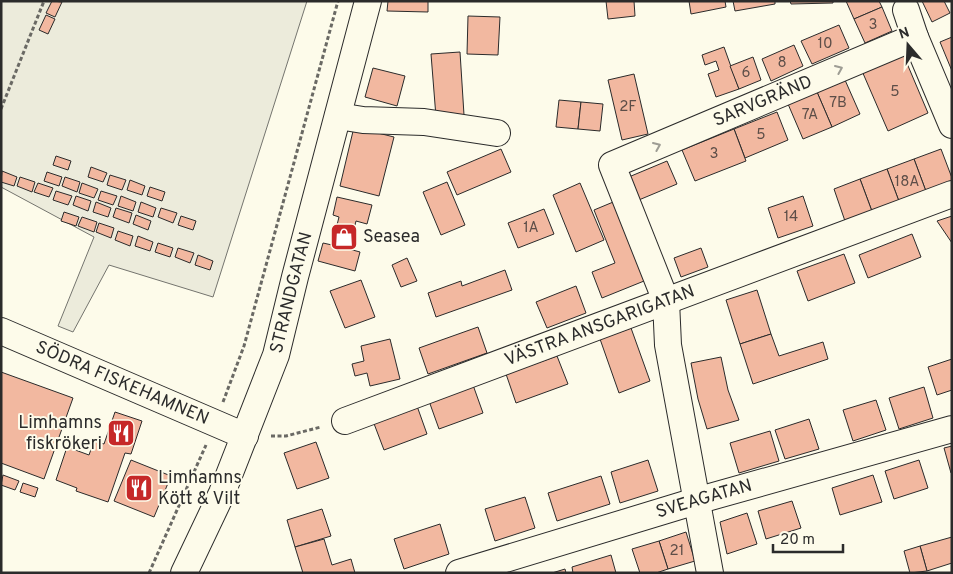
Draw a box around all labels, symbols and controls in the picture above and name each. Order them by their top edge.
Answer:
house number: 3 [868,16,878,35]
north arrow [883,20,933,70]
text: N [897,24,912,44]
house number: 10 [817,35,833,54]
house number: 8 [777,54,787,73]
house number: 6 [742,64,751,83]
one-way arrow [834,65,843,76]
street label: SARVGRÄND [710,70,816,132]
house number: 5 [890,83,900,102]
house number: 7B [829,94,847,113]
house number: 2F [619,98,637,117]
house number: 7A [802,106,818,125]
house number: 5 [756,126,766,145]
one-way arrow [652,142,661,153]
house number: 3 [709,145,719,164]
house number: 18A [895,173,919,192]
house number: 14 [784,208,798,227]
house number: 1A [523,219,539,238]
shop icon: Seasea [329,222,359,252]
place label: Seasea [363,226,420,249]
street label: STRANDGATAN [265,229,318,356]
street label: VÄSTRA ANSGARIGATAN [502,280,698,372]
street label: SÖDRA FISKEHAMNEN [32,336,212,431]
place label: Limhamns fiskrökeri [18,412,102,456]
restaurant icon: Limhamns fiskrökeri [106,418,136,448]
place label: Limhamns Kött & Vilt [158,467,242,511]
restaurant icon: Limhamns Kött & Vilt [124,473,154,503]
street label: SVEAGATAN [653,474,755,524]
scale bar [773,522,843,554]
text: 20 m [780,531,815,550]
house number: 21 [670,542,684,561]

